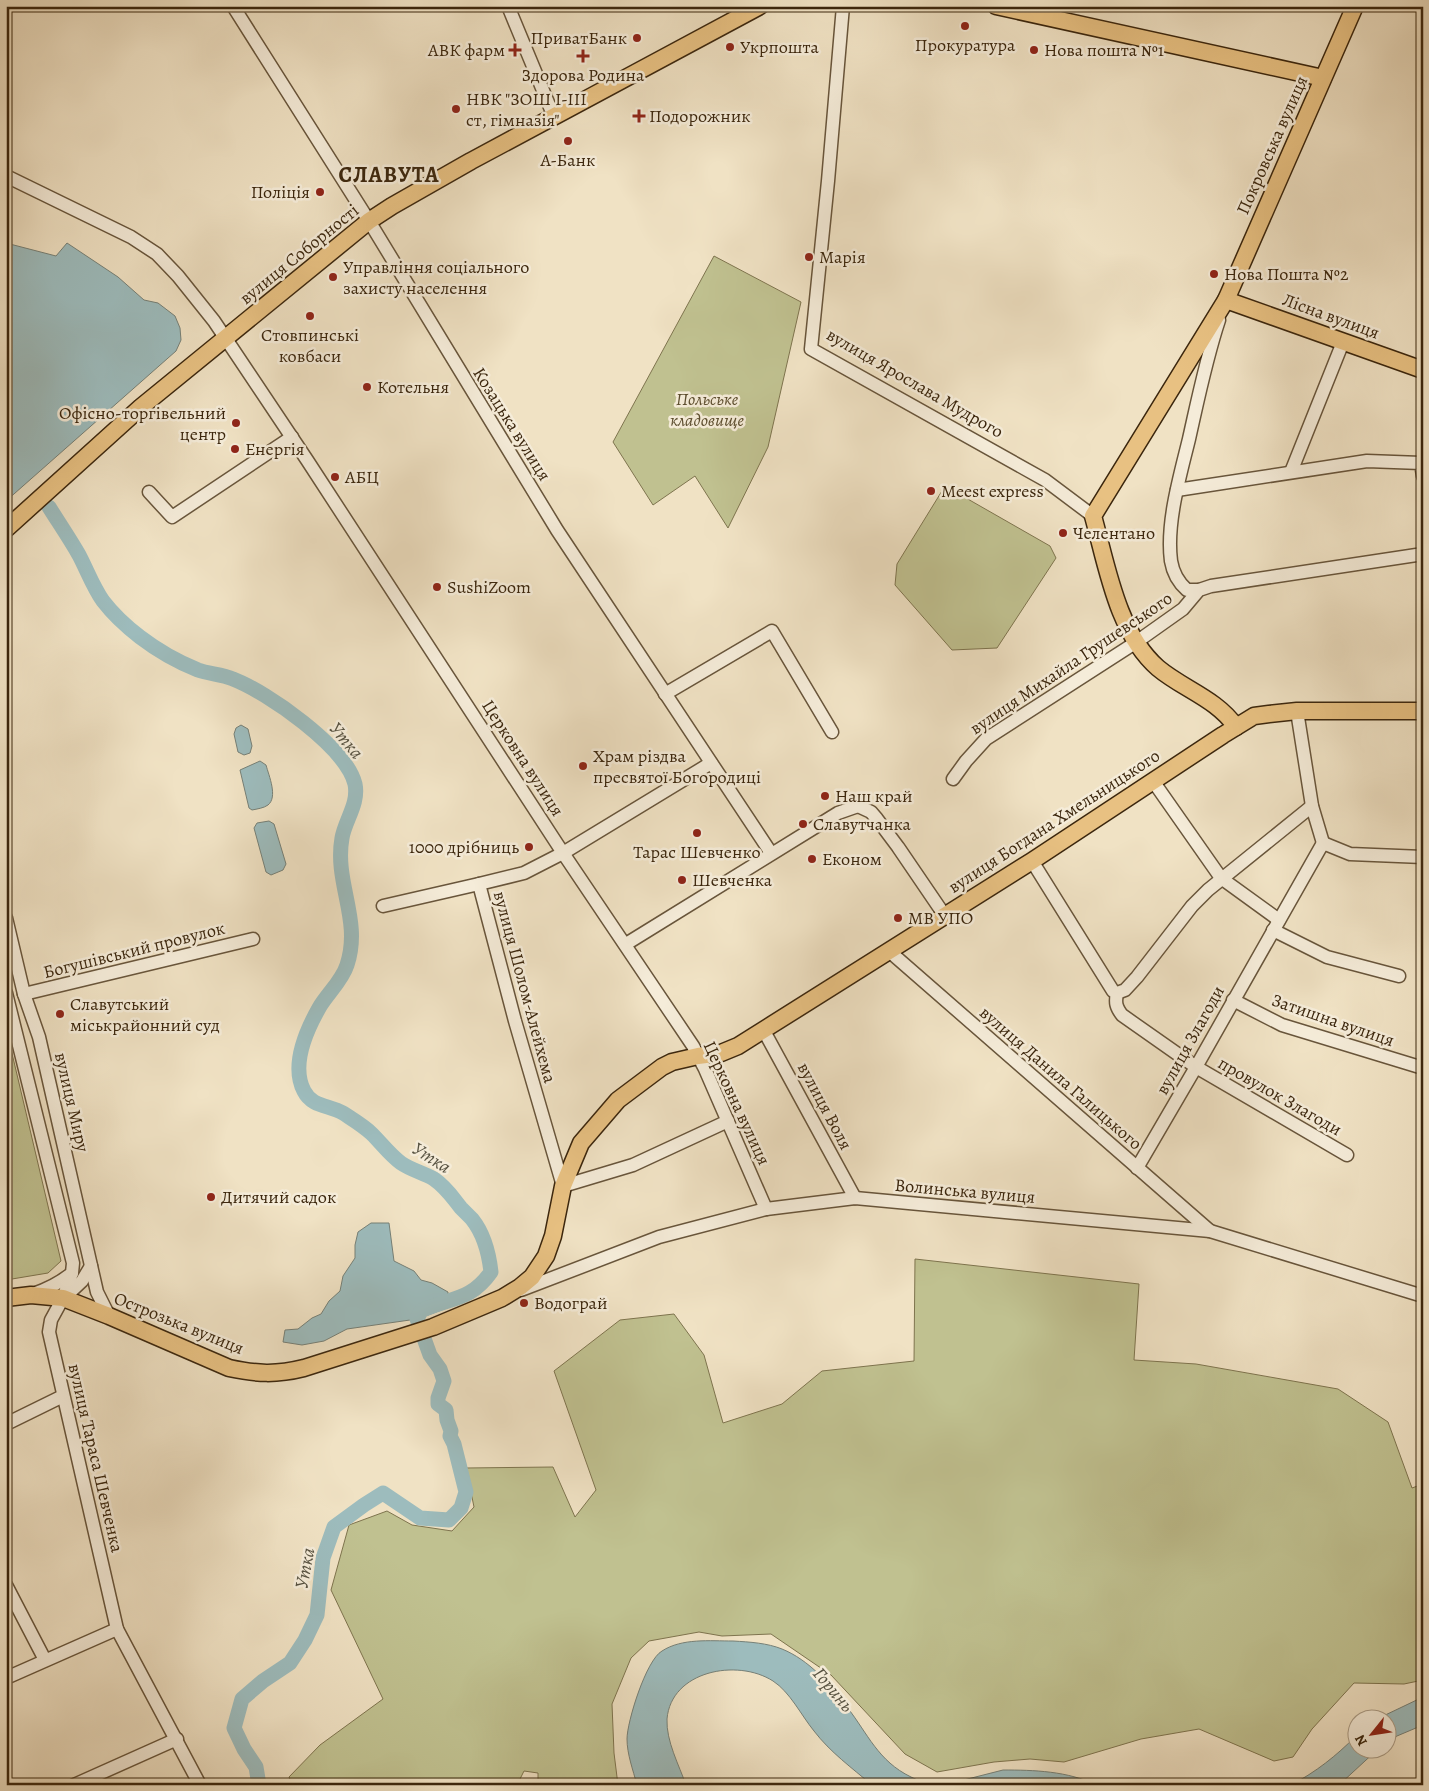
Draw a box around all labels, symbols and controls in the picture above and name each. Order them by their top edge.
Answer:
marker: Прокуратура [959,20,971,32]
place label: ПриватБанк [531,26,627,50]
marker: ПриватБанк [631,32,643,44]
place label: Прокуратура [915,33,1016,57]
place label: Укрпошта [740,35,820,59]
place label: АВК фарм [427,38,505,62]
place label: Нова пошта №1 [1044,38,1164,62]
marker: Укрпошта [724,41,736,53]
marker: АВК фарм [509,44,521,56]
marker: Нова пошта №1 [1028,44,1040,56]
marker: Здорова Родина [577,50,589,62]
place label: Здорова Родина [522,63,645,87]
street label: Покровська вулиця [1231,72,1313,218]
place label: НВК "ЗОШ І-ІІІ ст, гімназія" [466,87,587,132]
marker: НВК "ЗОШ І-ІІІ ст, гімназія" [450,103,462,115]
place label: Подорожник [649,104,751,128]
marker: Подорожник [633,110,645,122]
marker: А-Банк [562,135,574,147]
place label: А-Банк [540,148,595,172]
district label: СЛАВУТА [338,160,440,190]
place label: Поліція [251,180,310,204]
marker: Поліція [314,186,326,198]
street label: вулиця Соборності [234,198,364,310]
place label: Марія [819,245,866,269]
marker: Марія [803,251,815,263]
place label: Управління соціального захисту населення [343,255,529,300]
place label: Нова Пошта №2 [1224,262,1349,286]
marker: Нова Пошта №2 [1208,268,1220,280]
marker: Управління соціального захисту населення [327,271,339,283]
street label: Лісна вулиця [1279,287,1383,345]
marker: Стовпинські ковбаси [304,310,316,322]
street label: вулиця Ярослава Мудрого [822,322,1008,444]
place label: Стовпинські ковбаси [261,323,359,368]
street label: Козацька вулиця [467,363,557,485]
place label: Котельня [377,375,449,399]
marker: Котельня [361,381,373,393]
park label: Польське кладовище [670,387,745,432]
place label: Офісно-торгівельний центр [59,401,226,446]
marker: Офісно-торгівельний центр [230,417,242,429]
place label: Енергія [245,437,305,461]
marker: Енергія [229,443,241,455]
place label: АБЦ [344,465,379,489]
marker: АБЦ [329,471,341,483]
place label: Meest express [941,479,1044,503]
marker: Meest express [925,485,937,497]
place label: Челентано [1073,521,1155,545]
marker: Челентано [1057,527,1069,539]
place label: SushiZoom [447,575,531,599]
marker: SushiZoom [431,581,443,593]
street label: вулиця Михайла Грушевського [965,586,1177,740]
street label: Церковна вулиця [476,695,570,821]
water label: Утка [323,716,370,765]
street label: вулиця Богдана Хмельницького [944,743,1164,899]
place label: Храм різдва пресвятої Богородиці [593,744,761,789]
marker: Храм різдва пресвятої Богородиці [577,760,589,772]
place label: Наш край [835,784,912,808]
marker: Наш край [819,790,831,802]
place label: Славутчанка [813,812,912,836]
marker: Славутчанка [797,818,809,830]
marker: Тарас Шевченко [691,827,703,839]
place label: 1000 дрібниць [409,835,519,859]
place label: Тарас Шевченко [633,840,761,864]
marker: 1000 дрібниць [523,841,535,853]
place label: Економ [822,847,882,871]
marker: Економ [806,853,818,865]
place label: Шевченка [692,868,773,892]
marker: Шевченка [676,874,688,886]
street label: вулиця Шолом-Алейхема [488,888,562,1086]
place label: МВ УПО [908,906,973,930]
marker: МВ УПО [892,912,904,924]
street label: Богушівський провулок [41,916,227,984]
street label: вулиця Злагоди [1150,981,1230,1099]
street label: Затишна вулиця [1268,988,1398,1052]
place label: Славутський міськрайонний суд [70,992,220,1037]
street label: вулиця Данила Галицького [975,1001,1147,1155]
marker: Славутський міськрайонний суд [54,1008,66,1020]
street label: Церковна вулиця [698,1037,776,1169]
street label: вулиця Миру [49,1050,95,1155]
street label: провулок Злагоди [1214,1051,1346,1141]
street label: вулиця Воля [792,1058,858,1154]
water label: Утка [407,1136,456,1180]
street label: Волинська вулиця [894,1173,1036,1209]
place label: Дитячий садок [221,1185,336,1209]
marker: Дитячий садок [205,1191,217,1203]
street label: Острозька вулиця [110,1286,248,1360]
place label: Водограй [534,1291,607,1315]
marker: Водограй [518,1297,530,1309]
street label: вулиця Тараса Шевченка [63,1361,130,1555]
water label: Утка [289,1545,321,1591]
water label: Горинь [807,1662,860,1718]
north arrow [1346,1708,1396,1758]
text: N [1350,1731,1372,1749]

